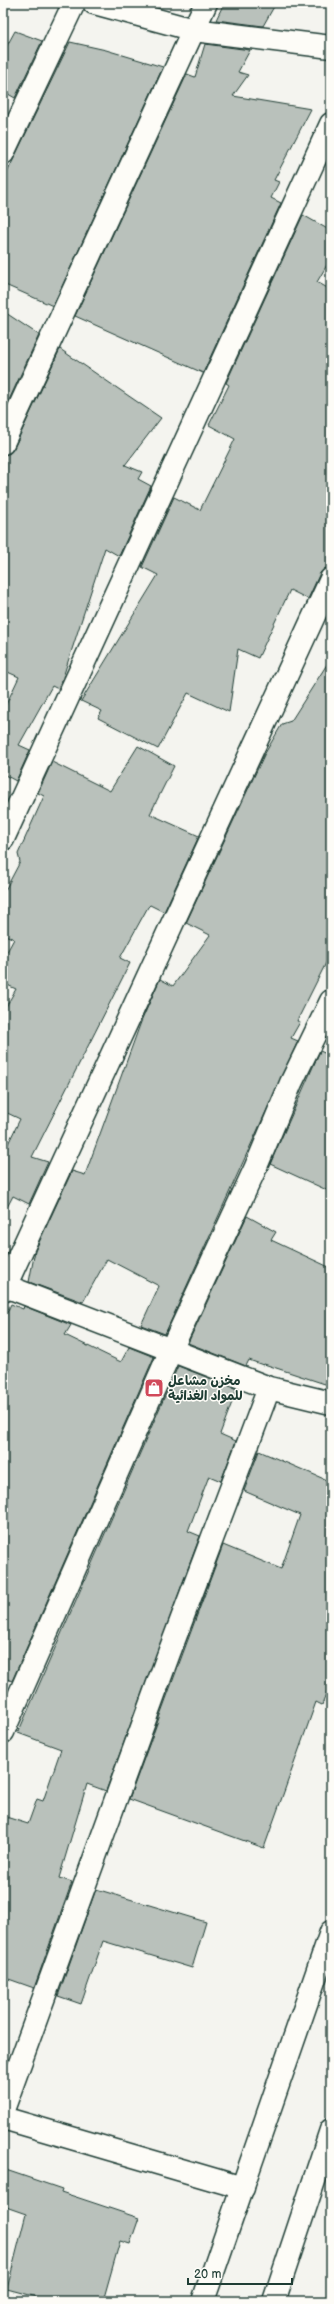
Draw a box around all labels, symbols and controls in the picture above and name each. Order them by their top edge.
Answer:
place label: مخزن مشاعل للمواد الغذائية [168,1373,243,1404]
shop icon: مخزن مشاعل للمواد الغذائية [143,1377,165,1399]
scale bar [188,2260,292,2286]
text: 20 m [194,2267,221,2282]

